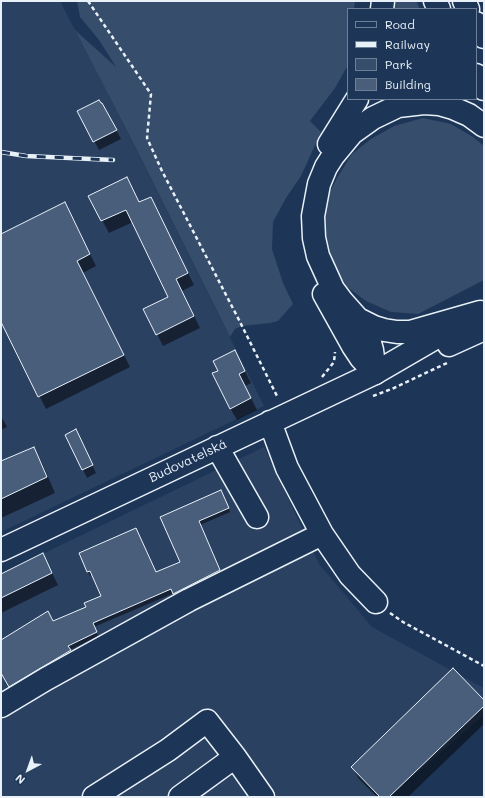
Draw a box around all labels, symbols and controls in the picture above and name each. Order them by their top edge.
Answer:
legend [347,8,477,100]
text: Road [385,16,415,32]
text: Railway [385,36,430,52]
text: Park [385,56,412,72]
text: Building [385,76,431,92]
street label: Budovatelská [146,436,230,486]
north arrow [8,750,48,790]
text: N [12,771,28,788]

